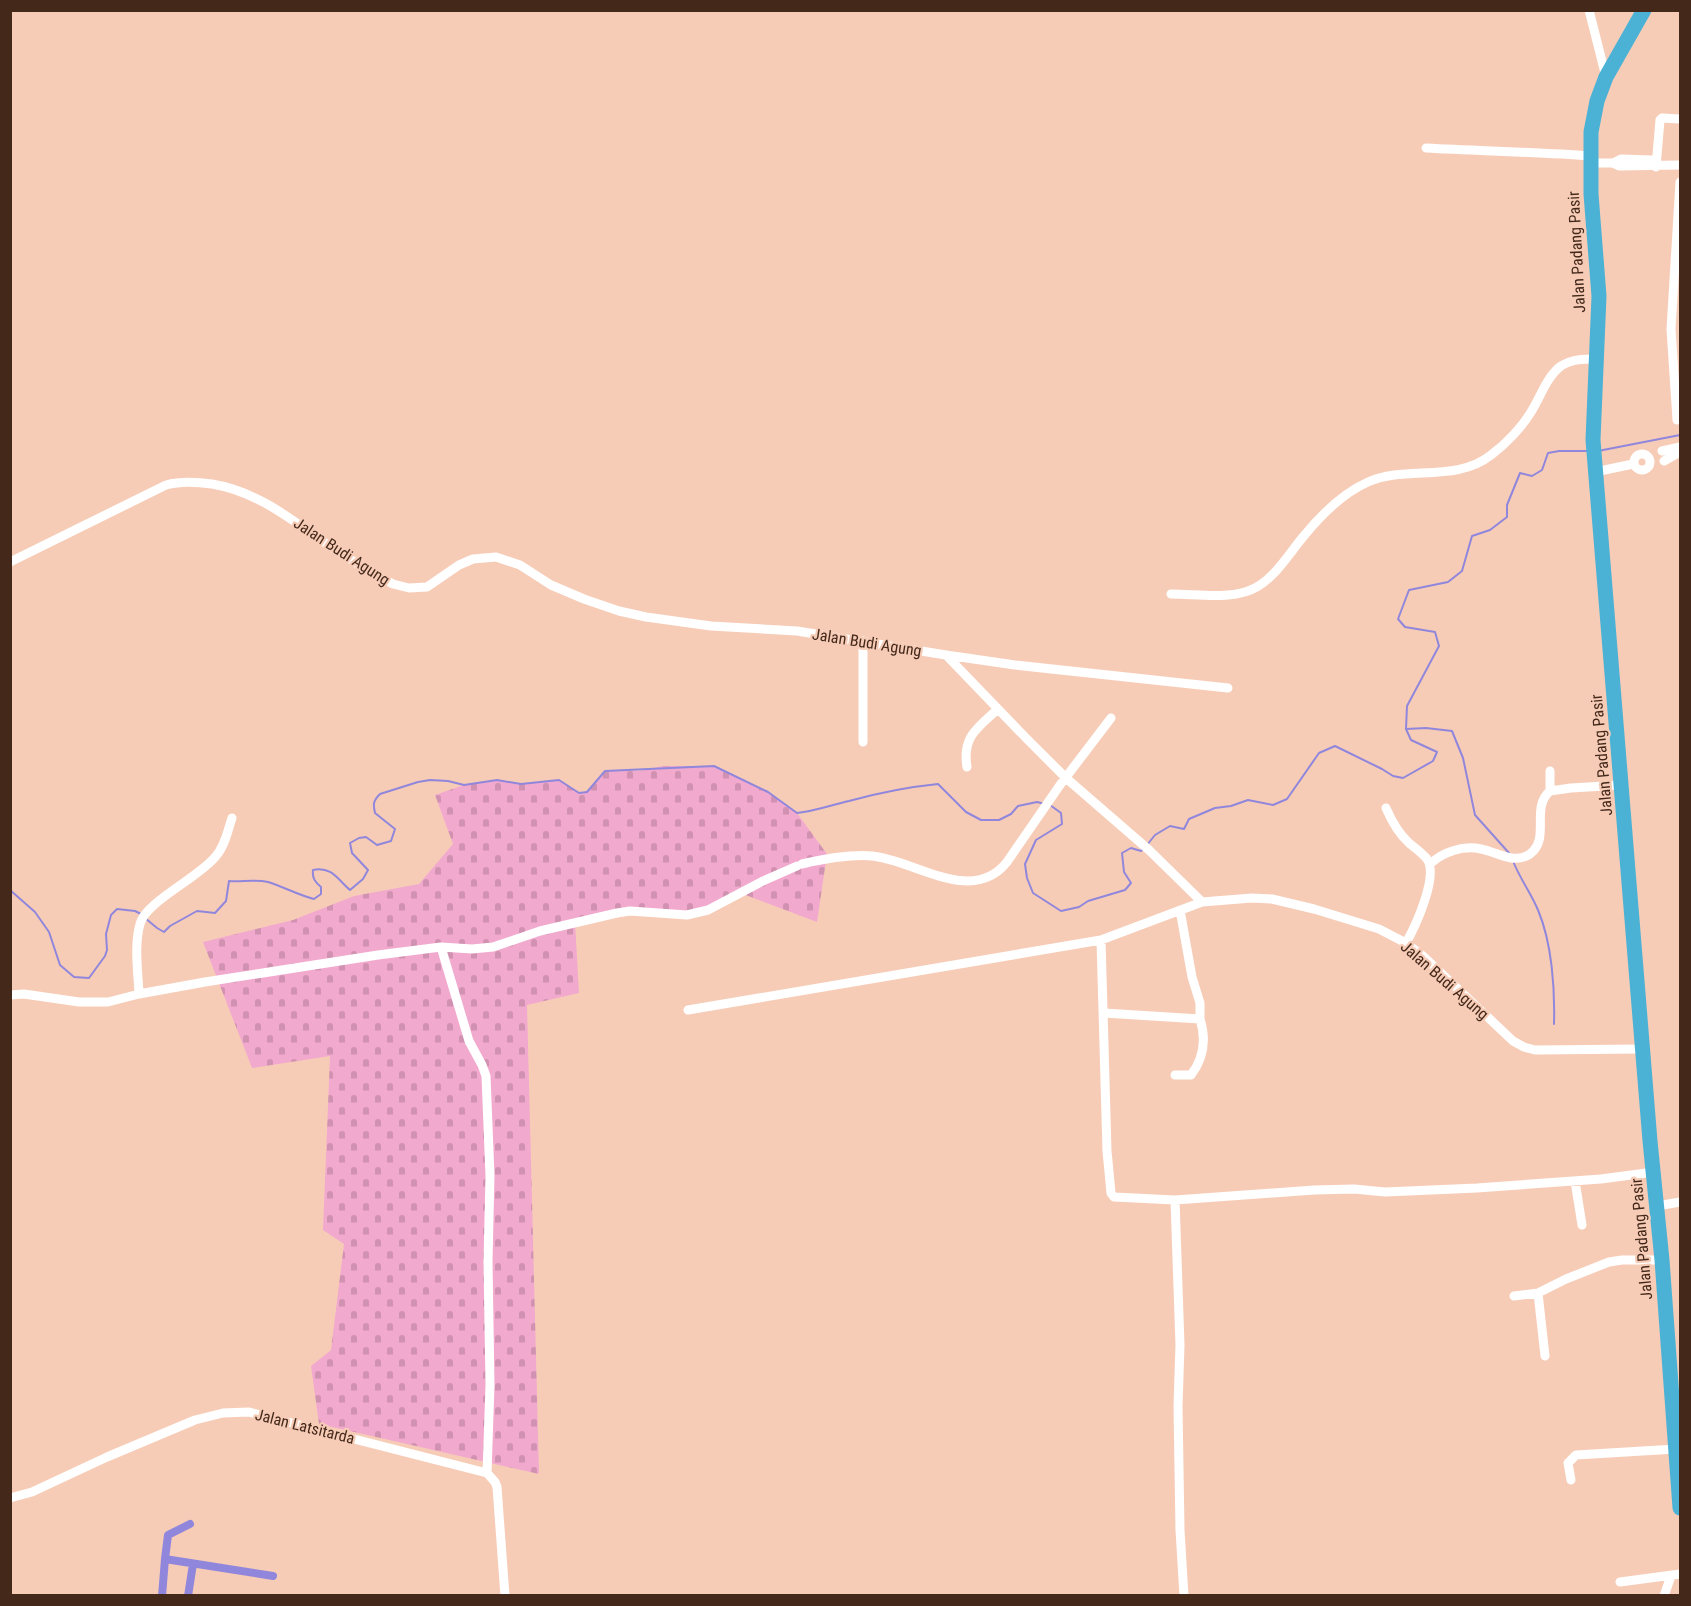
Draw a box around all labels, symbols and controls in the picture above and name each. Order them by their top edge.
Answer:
street label: Jalan Padang Pasir [1564,191,1589,313]
street label: Jalan Budi Agung [290,513,393,589]
street label: Jalan Budi Agung [811,624,923,661]
street label: Jalan Padang Pasir [1587,693,1616,816]
street label: Jalan Budi Agung [1397,937,1493,1024]
street label: Jalan Padang Pasir [1627,1177,1656,1300]
street label: Jalan Latsitarda [253,1405,357,1448]

